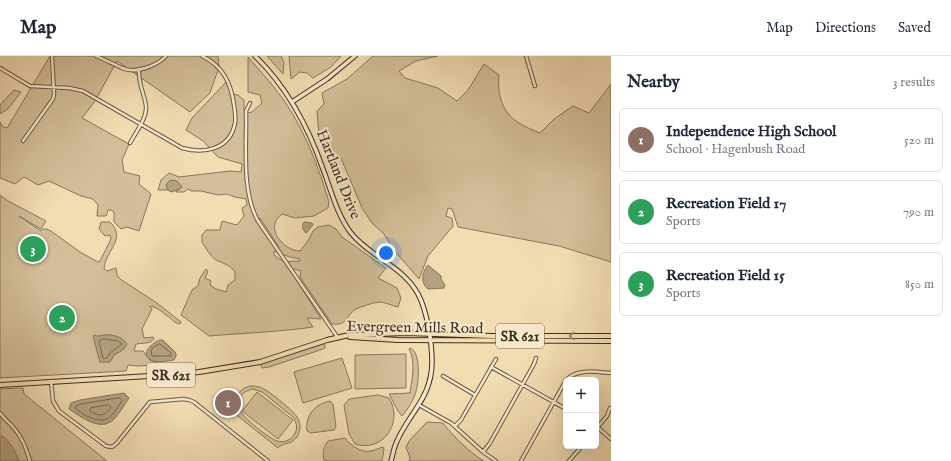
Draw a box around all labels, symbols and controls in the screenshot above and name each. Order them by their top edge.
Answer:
text: Map [20,16,56,40]
text: Map [766,19,793,37]
text: Directions [815,19,876,37]
text: Saved [898,19,931,37]
text: Nearby [627,72,680,93]
text: 3 results [893,74,935,91]
text: Independence High School [666,122,836,141]
street label: Hartland Drive [312,127,365,222]
text: 1 [639,132,643,149]
text: 520 m [904,132,934,149]
text: School · Hagenbush Road [666,141,805,158]
text: Recreation Field 17 [666,194,786,213]
text: 2 [638,204,644,221]
text: 790 m [903,204,934,221]
text: Sports [666,213,701,230]
pin: 3 [20,234,46,264]
your location [376,243,396,263]
text: Recreation Field 15 [666,266,785,285]
text: 3 [639,276,643,293]
text: 850 m [905,276,934,293]
text: Sports [666,285,701,302]
pin: 2 [49,303,75,333]
street label: Evergreen Mills Road [346,317,485,338]
road number: SR 621 [496,324,544,348]
one-way arrow [569,332,575,340]
road number: SR 621 [147,363,195,387]
map controls [563,377,599,449]
button: + [563,377,599,413]
pin: 1 [215,388,241,418]
button: − [563,413,599,449]

